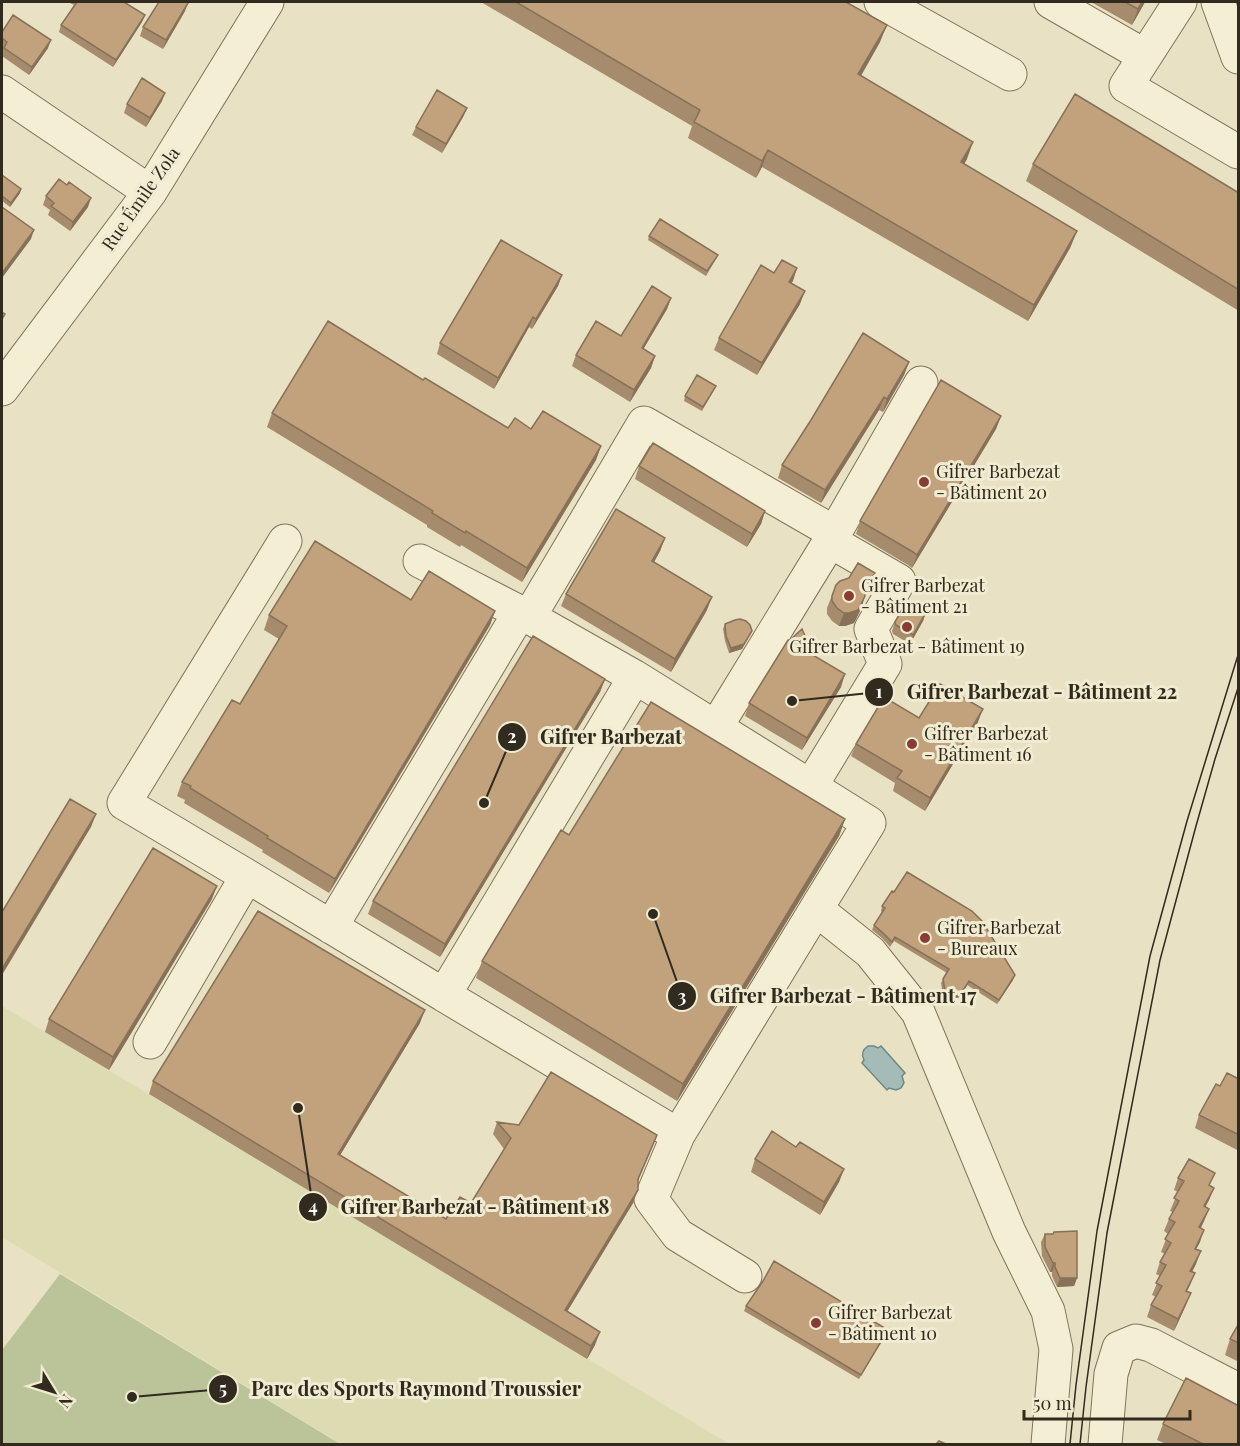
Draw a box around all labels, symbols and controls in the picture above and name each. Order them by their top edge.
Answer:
street label: Rue Émile Zola [96,142,185,255]
place label: Gifrer Barbezat - Bâtiment 20 [936,459,1060,504]
marker: Gifrer Barbezat - Bâtiment 20 [917,475,931,489]
place label: Gifrer Barbezat - Bâtiment 21 [861,573,985,618]
marker: Gifrer Barbezat - Bâtiment 21 [842,589,856,603]
marker: Gifrer Barbezat - Bâtiment 19 [900,620,914,634]
place label: Gifrer Barbezat - Bâtiment 19 [789,634,1025,658]
callout: Gifrer Barbezat - Bâtiment 22 [864,673,1190,711]
text: Gifrer Barbezat - Bâtiment 22 [907,677,1177,704]
text: 1 [876,679,883,703]
callout: Gifrer Barbezat [497,718,694,756]
place label: Gifrer Barbezat - Bâtiment 16 [924,721,1048,766]
text: Gifrer Barbezat [540,722,683,749]
text: 2 [507,724,517,748]
marker: Gifrer Barbezat - Bâtiment 16 [905,737,919,751]
place label: Gifrer Barbezat - Bureaux [937,915,1061,960]
marker: Gifrer Barbezat - Bureaux [918,931,932,945]
callout: Gifrer Barbezat - Bâtiment 17 [667,977,989,1015]
text: Gifrer Barbezat - Bâtiment 17 [710,981,977,1008]
text: 3 [678,984,687,1008]
callout: Gifrer Barbezat - Bâtiment 18 [298,1188,622,1226]
text: Gifrer Barbezat - Bâtiment 18 [341,1192,609,1219]
text: 4 [308,1194,318,1218]
place label: Gifrer Barbezat - Bâtiment 10 [828,1300,952,1345]
marker: Gifrer Barbezat - Bâtiment 10 [809,1316,823,1330]
north arrow [24,1362,84,1422]
callout: Parc des Sports Raymond Troussier [208,1370,593,1408]
text: Parc des Sports Raymond Troussier [251,1374,582,1401]
text: 5 [219,1376,227,1400]
scale bar [1024,1383,1190,1421]
text: N [54,1391,78,1413]
text: 50 m [1033,1391,1072,1415]

